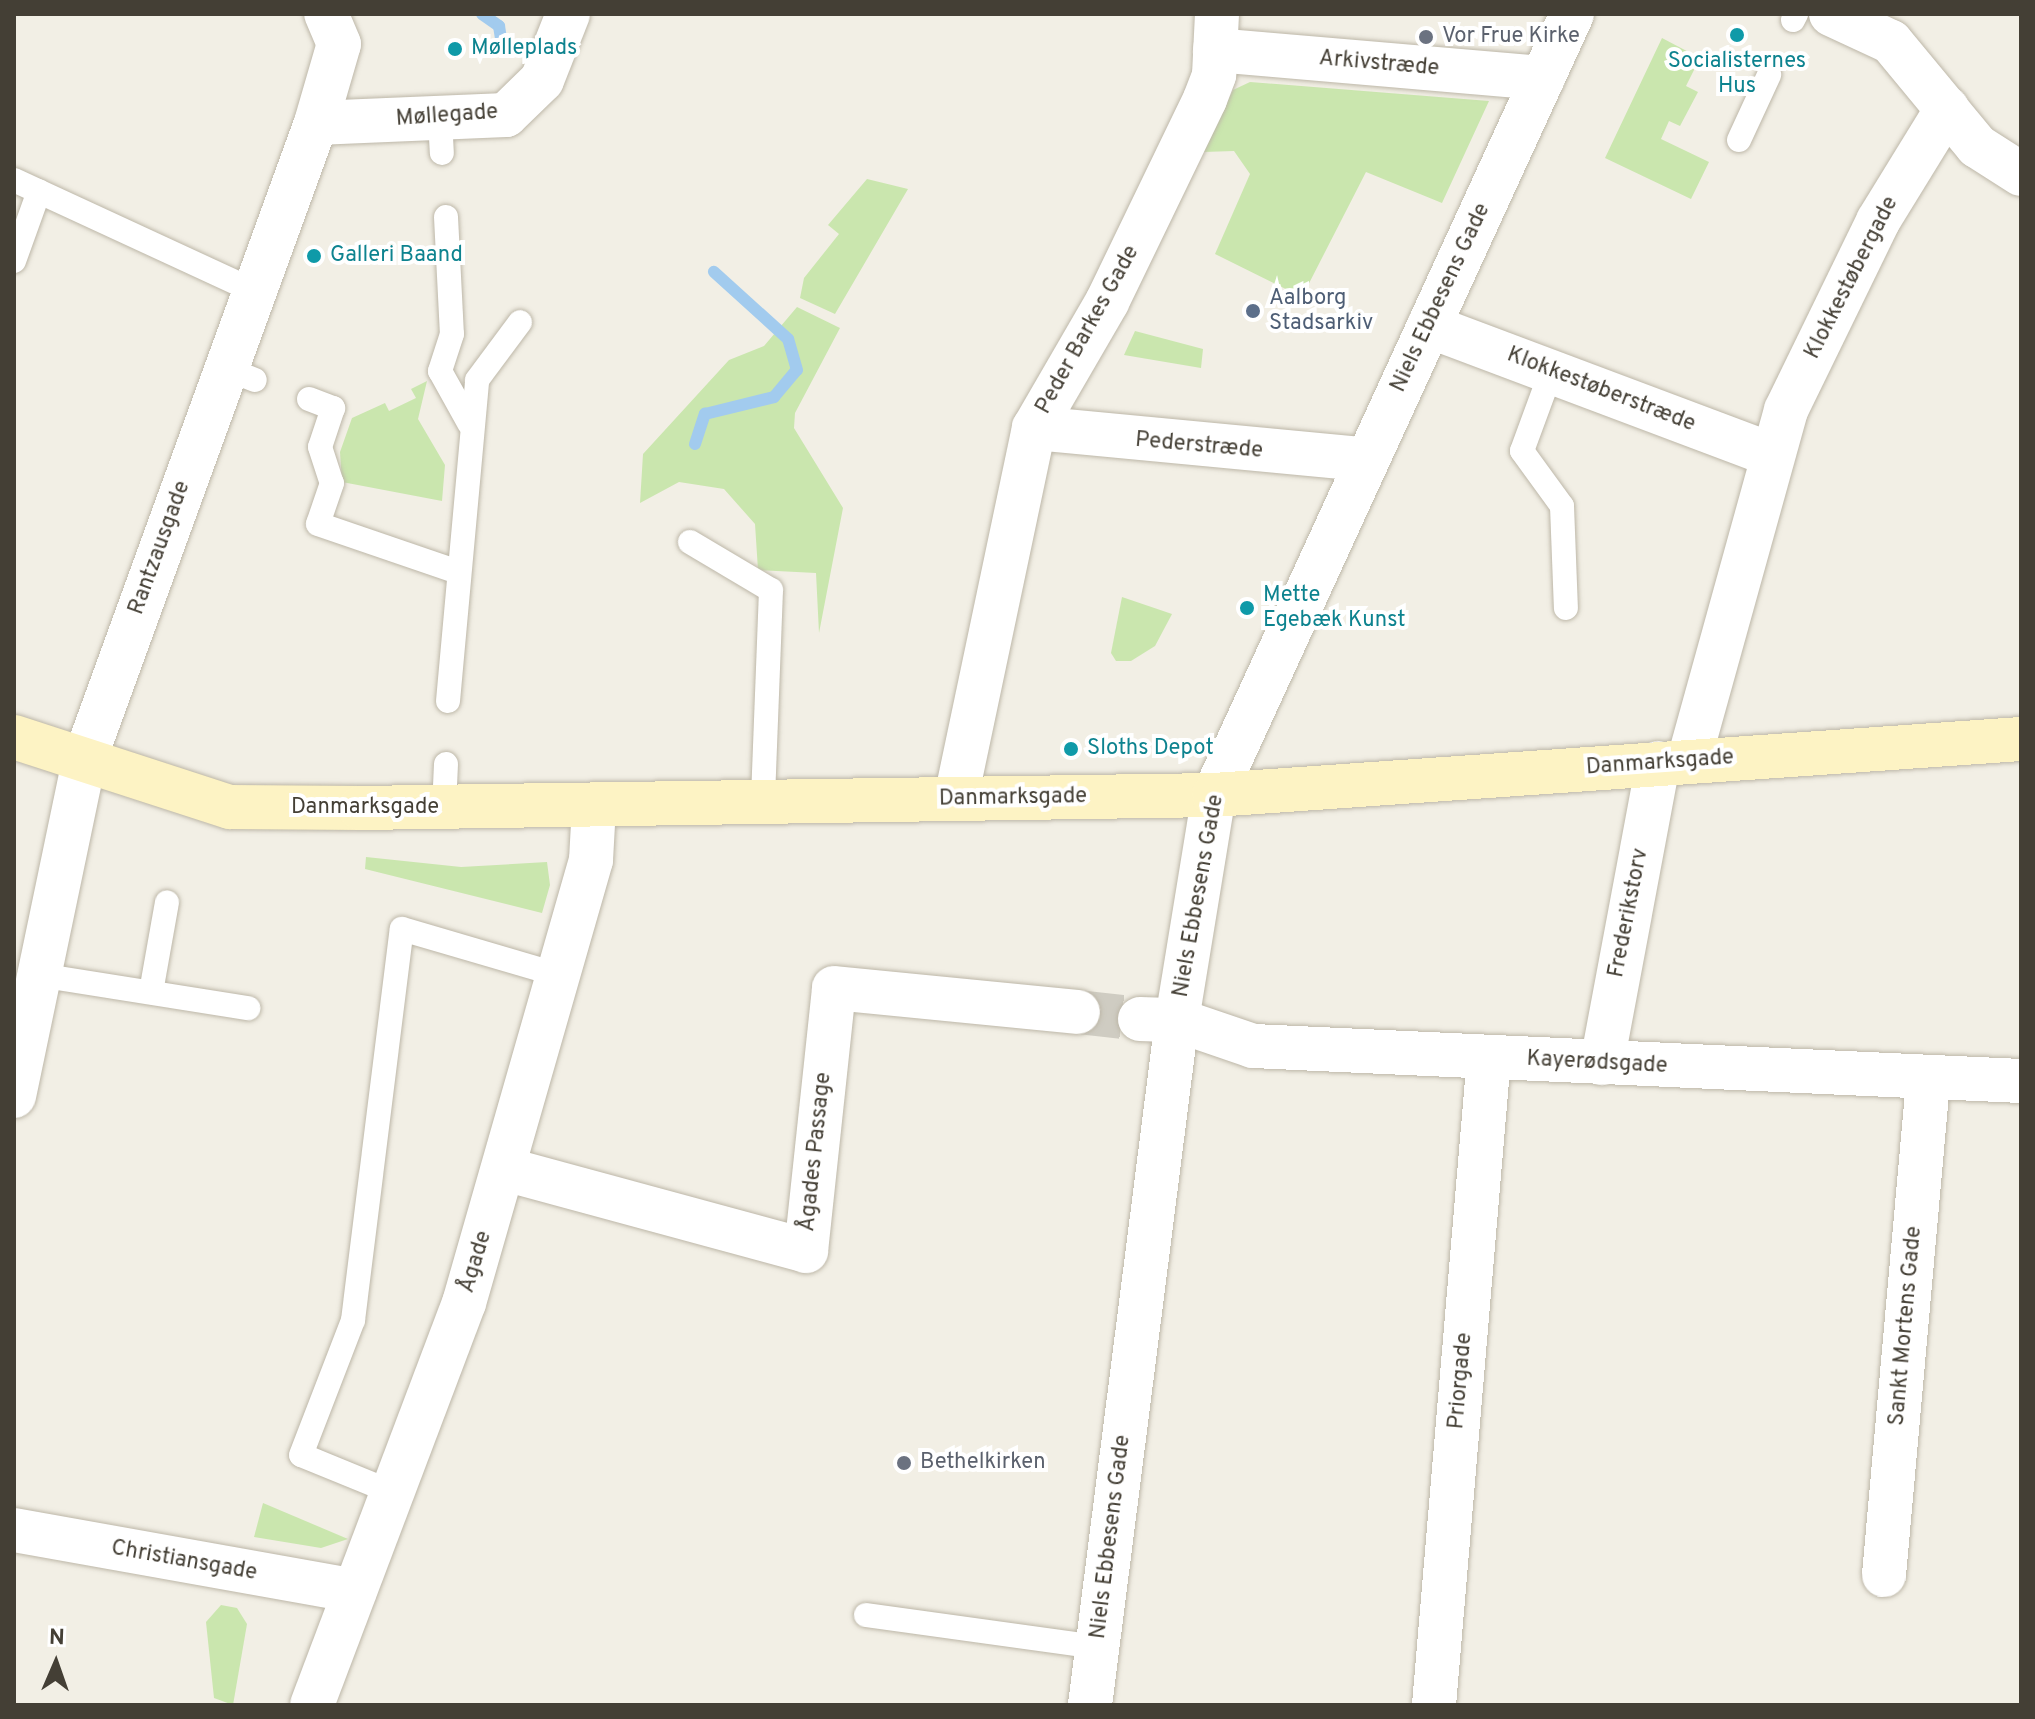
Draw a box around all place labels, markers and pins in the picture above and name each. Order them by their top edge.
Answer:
place label: Vor Frue Kirke [1442,24,1580,50]
marker: Socialisternes Hus [1728,26,1746,44]
marker: Vor Frue Kirke [1417,28,1435,46]
place label: Mølleplads [471,36,577,62]
marker: Mølleplads [446,40,464,58]
place label: Socialisternes Hus [1668,48,1806,100]
place label: Galleri Baand [330,243,463,269]
marker: Galleri Baand [305,247,323,265]
place label: Aalborg Stadsarkiv [1269,285,1373,336]
marker: Aalborg Stadsarkiv [1244,302,1262,320]
place label: Mette Egebæk Kunst [1263,582,1406,634]
marker: Mette Egebæk Kunst [1238,599,1256,617]
place label: Sloths Depot [1087,736,1214,762]
marker: Sloths Depot [1062,740,1080,758]
place label: Bethelkirken [920,1450,1046,1476]
marker: Bethelkirken [895,1454,913,1472]

